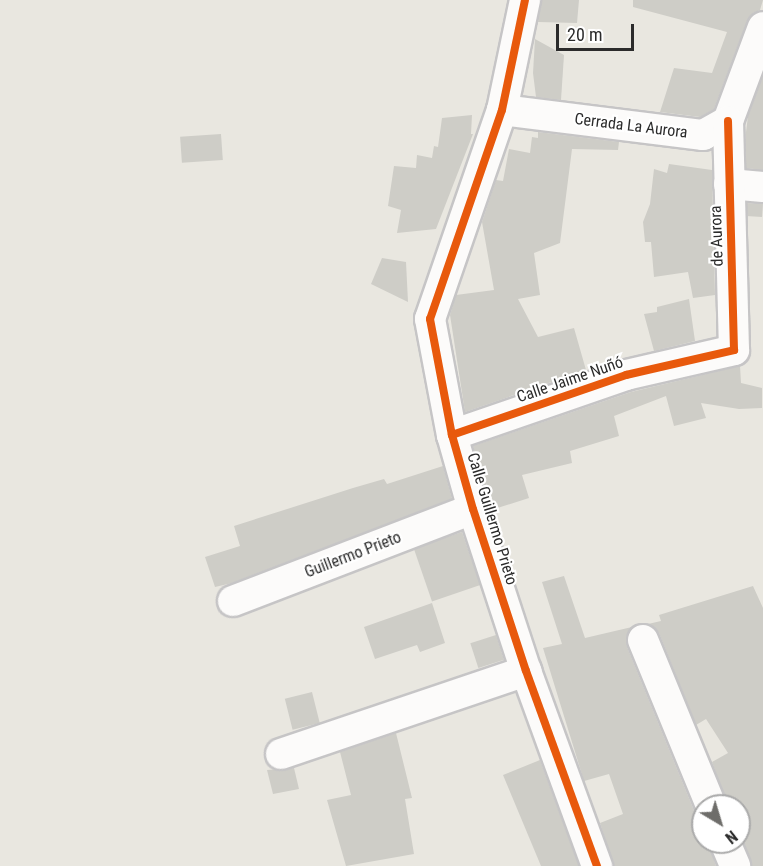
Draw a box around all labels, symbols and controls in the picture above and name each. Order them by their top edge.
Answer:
scale bar [559,12,637,50]
text: 20 m [567,24,602,45]
street label: Cerrada La Aurora [573,110,689,142]
street label: de Aurora [706,205,728,267]
street label: Calle Jaime Nuñó [514,353,626,407]
street label: Calle Guillermo Prieto [463,451,521,587]
street label: Guillermo Prieto [302,528,404,582]
north arrow [691,794,751,854]
text: N [721,826,741,847]

